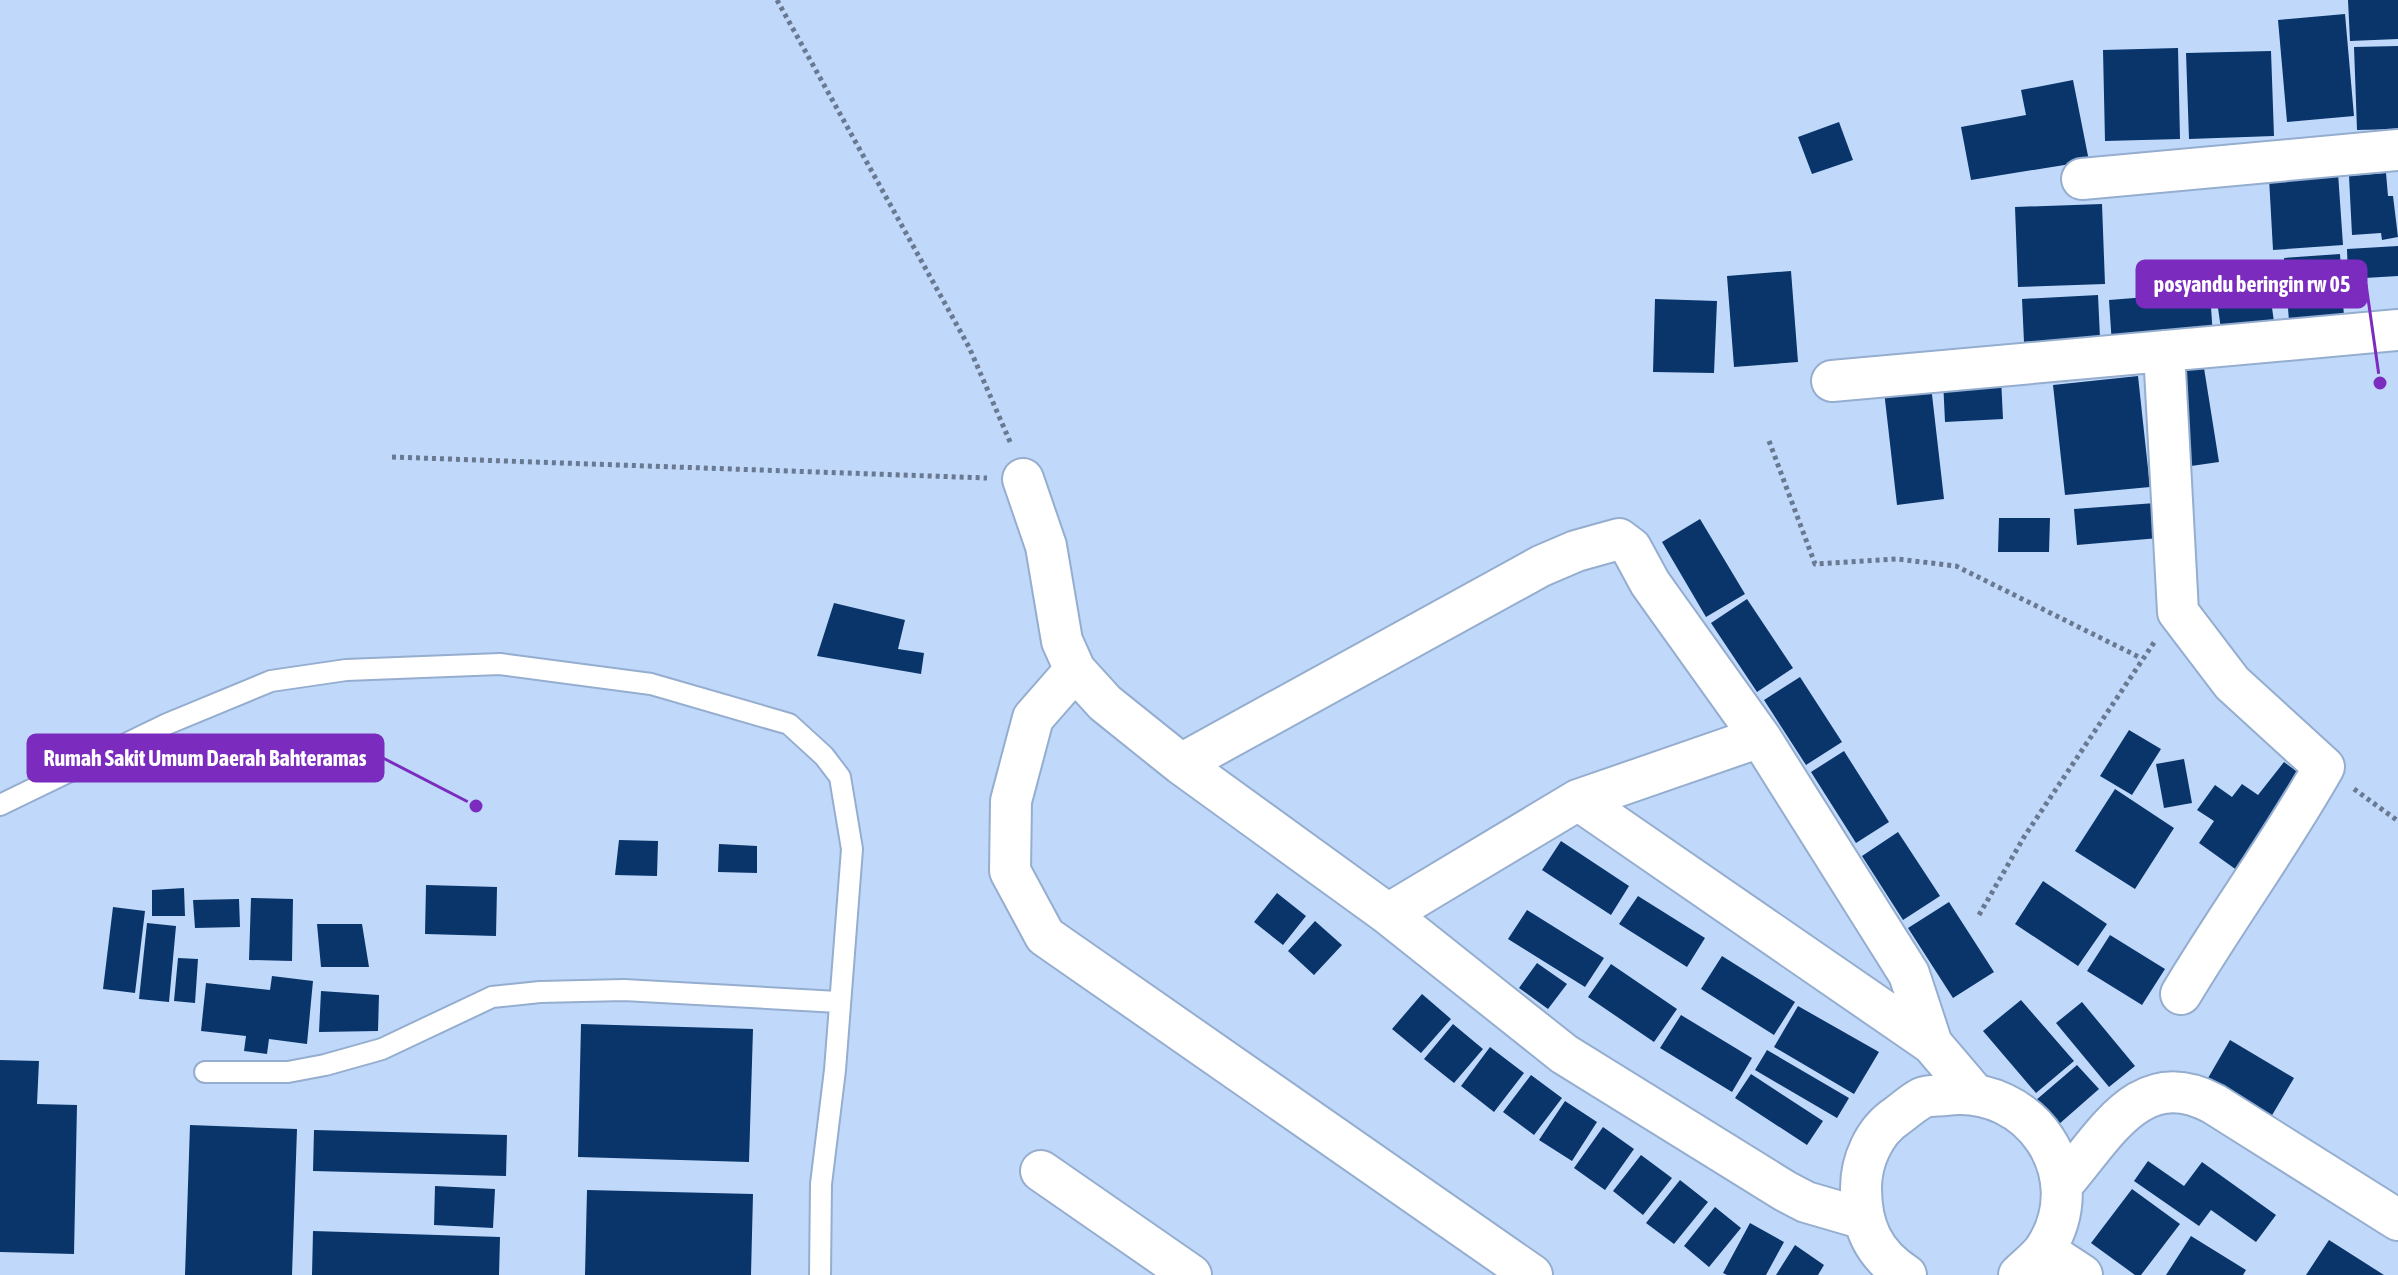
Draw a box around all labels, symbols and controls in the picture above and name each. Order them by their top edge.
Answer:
callout: posyandu beringin rw 05 [2137,261,2366,307]
text: posyandu beringin rw 05 [2154,271,2350,297]
callout: Rumah Sakit Umum Daerah Bahteramas [28,735,383,781]
text: Rumah Sakit Umum Daerah Bahteramas [43,745,367,771]

